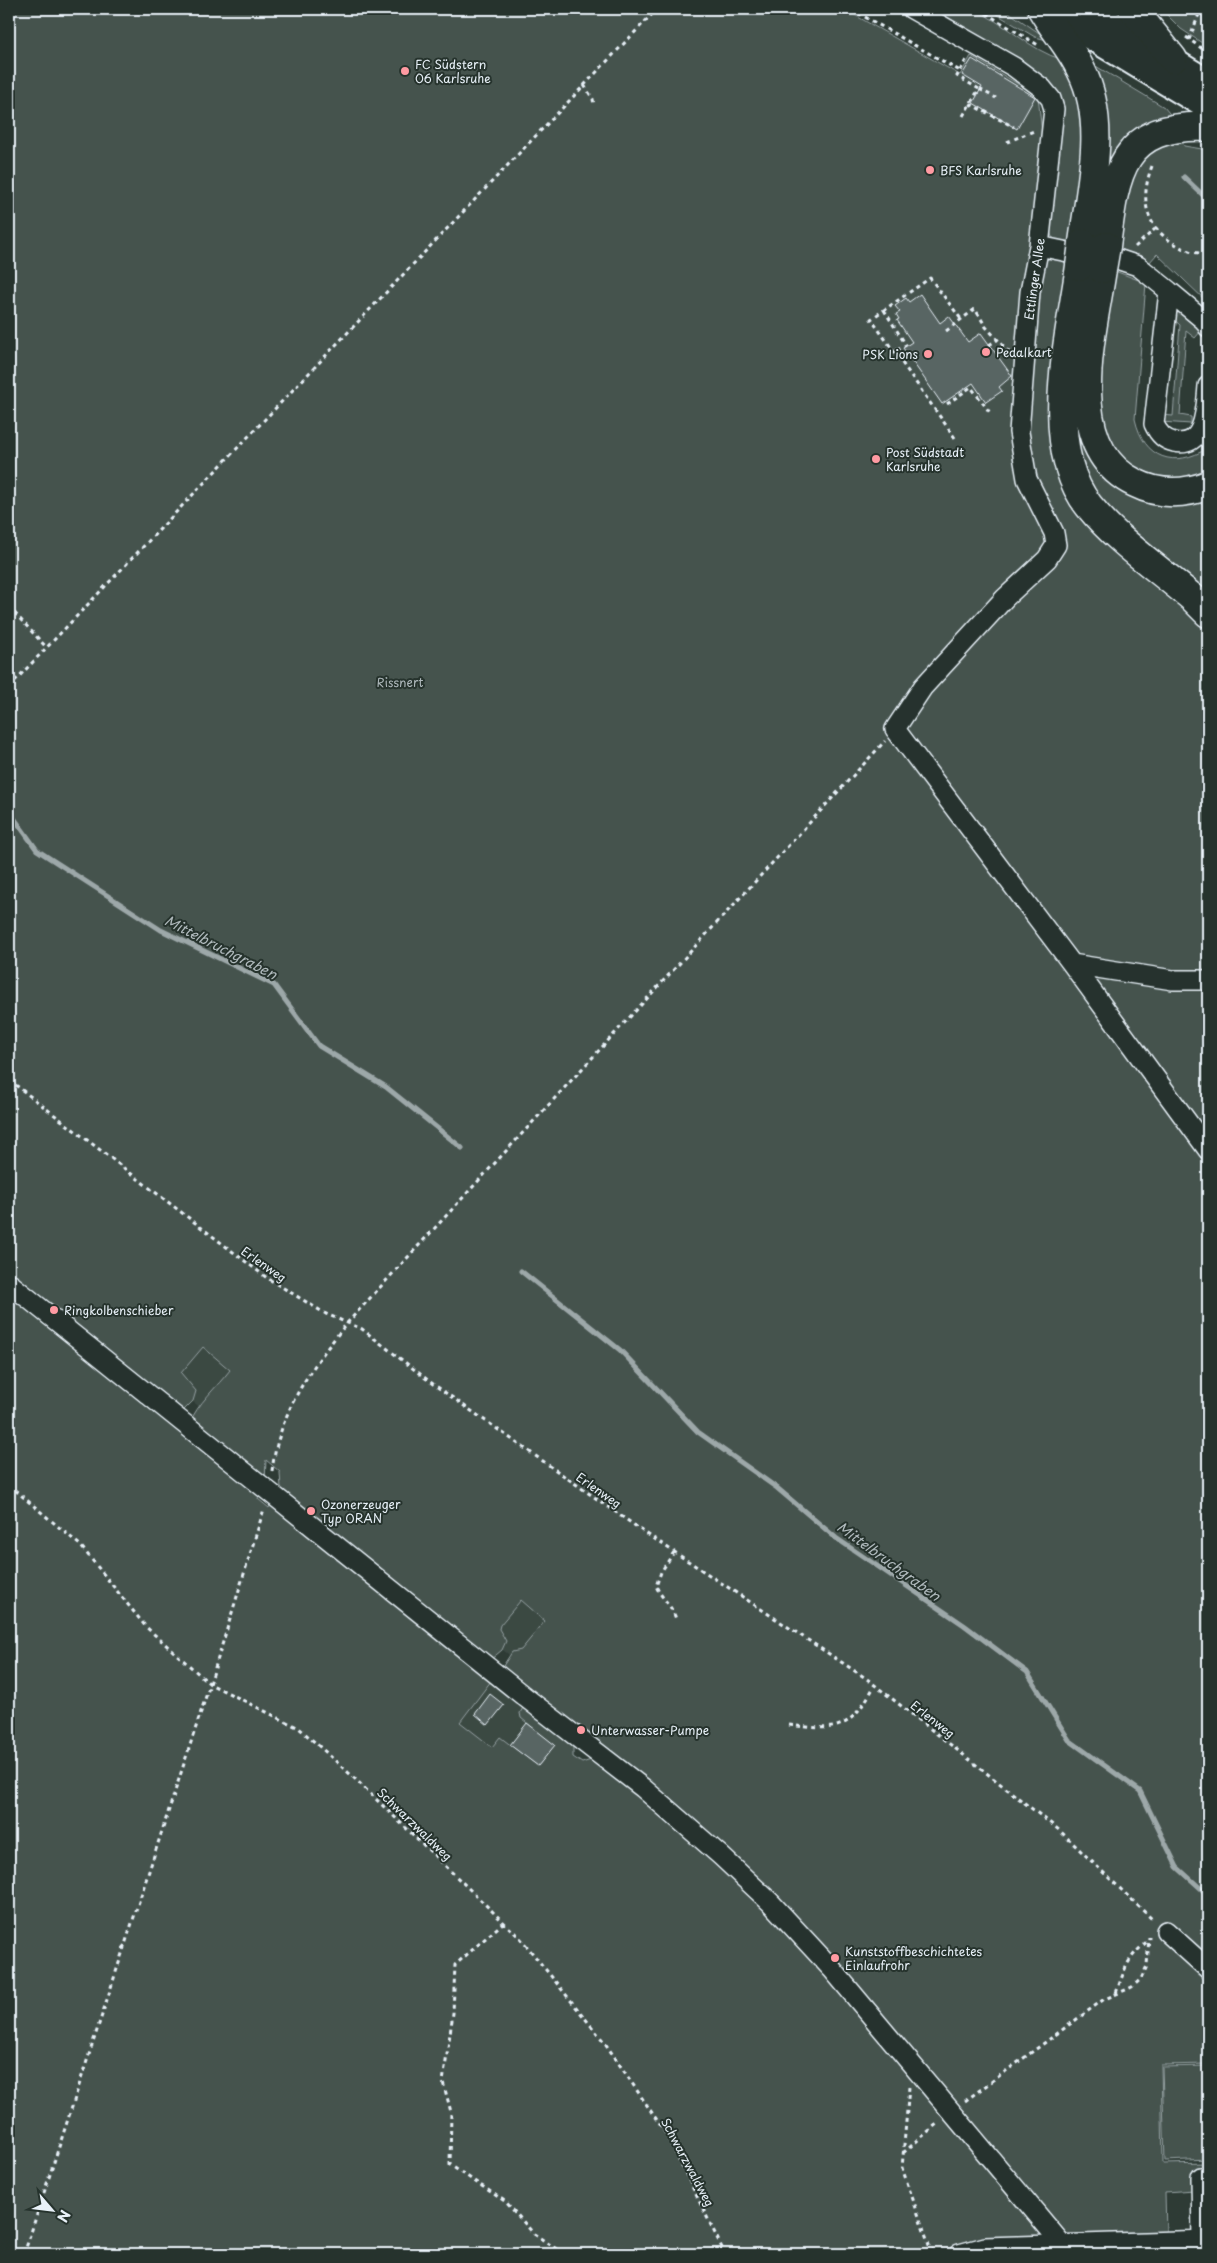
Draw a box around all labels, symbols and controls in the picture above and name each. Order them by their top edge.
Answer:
place label: FC Südstern 06 Karlsruhe [415,55,491,87]
marker: FC Südstern 06 Karlsruhe [399,65,411,77]
place label: BFS Karlsruhe [940,161,1022,179]
marker: BFS Karlsruhe [924,164,936,176]
street label: Ettlinger Allee [1019,236,1049,321]
place label: Pedalkart [996,343,1052,361]
place label: PSK Lions [862,345,919,363]
marker: Pedalkart [980,346,992,358]
marker: PSK Lions [922,348,934,360]
place label: Post Südstadt Karlsruhe [886,443,964,475]
marker: Post Südstadt Karlsruhe [870,453,882,465]
park label: Rissnert [377,673,423,691]
water label: Mittelbruchgraben [161,910,282,985]
street label: Erlenweg [238,1242,290,1286]
place label: Ringkolbenschieber [64,1301,174,1319]
marker: Ringkolbenschieber [48,1304,60,1316]
street label: Erlenweg [573,1468,625,1512]
place label: Ozonerzeuger Typ ORAN [321,1495,401,1527]
marker: Ozonerzeuger Typ ORAN [305,1505,317,1517]
water label: Mittelbruchgraben [833,1516,946,1606]
street label: Erlenweg [907,1696,959,1742]
place label: Unterwasser-Pumpe [591,1721,709,1739]
marker: Unterwasser-Pumpe [575,1724,587,1736]
street label: Schwarzwaldweg [373,1783,457,1865]
place label: Kunststoffbeschichtetes Einlaufrohr [845,1942,983,1974]
marker: Kunststoffbeschichtetes Einlaufrohr [829,1952,841,1964]
street label: Schwarzwaldweg [657,2114,719,2210]
north arrow [28,2186,78,2236]
text: N [52,2207,76,2226]

